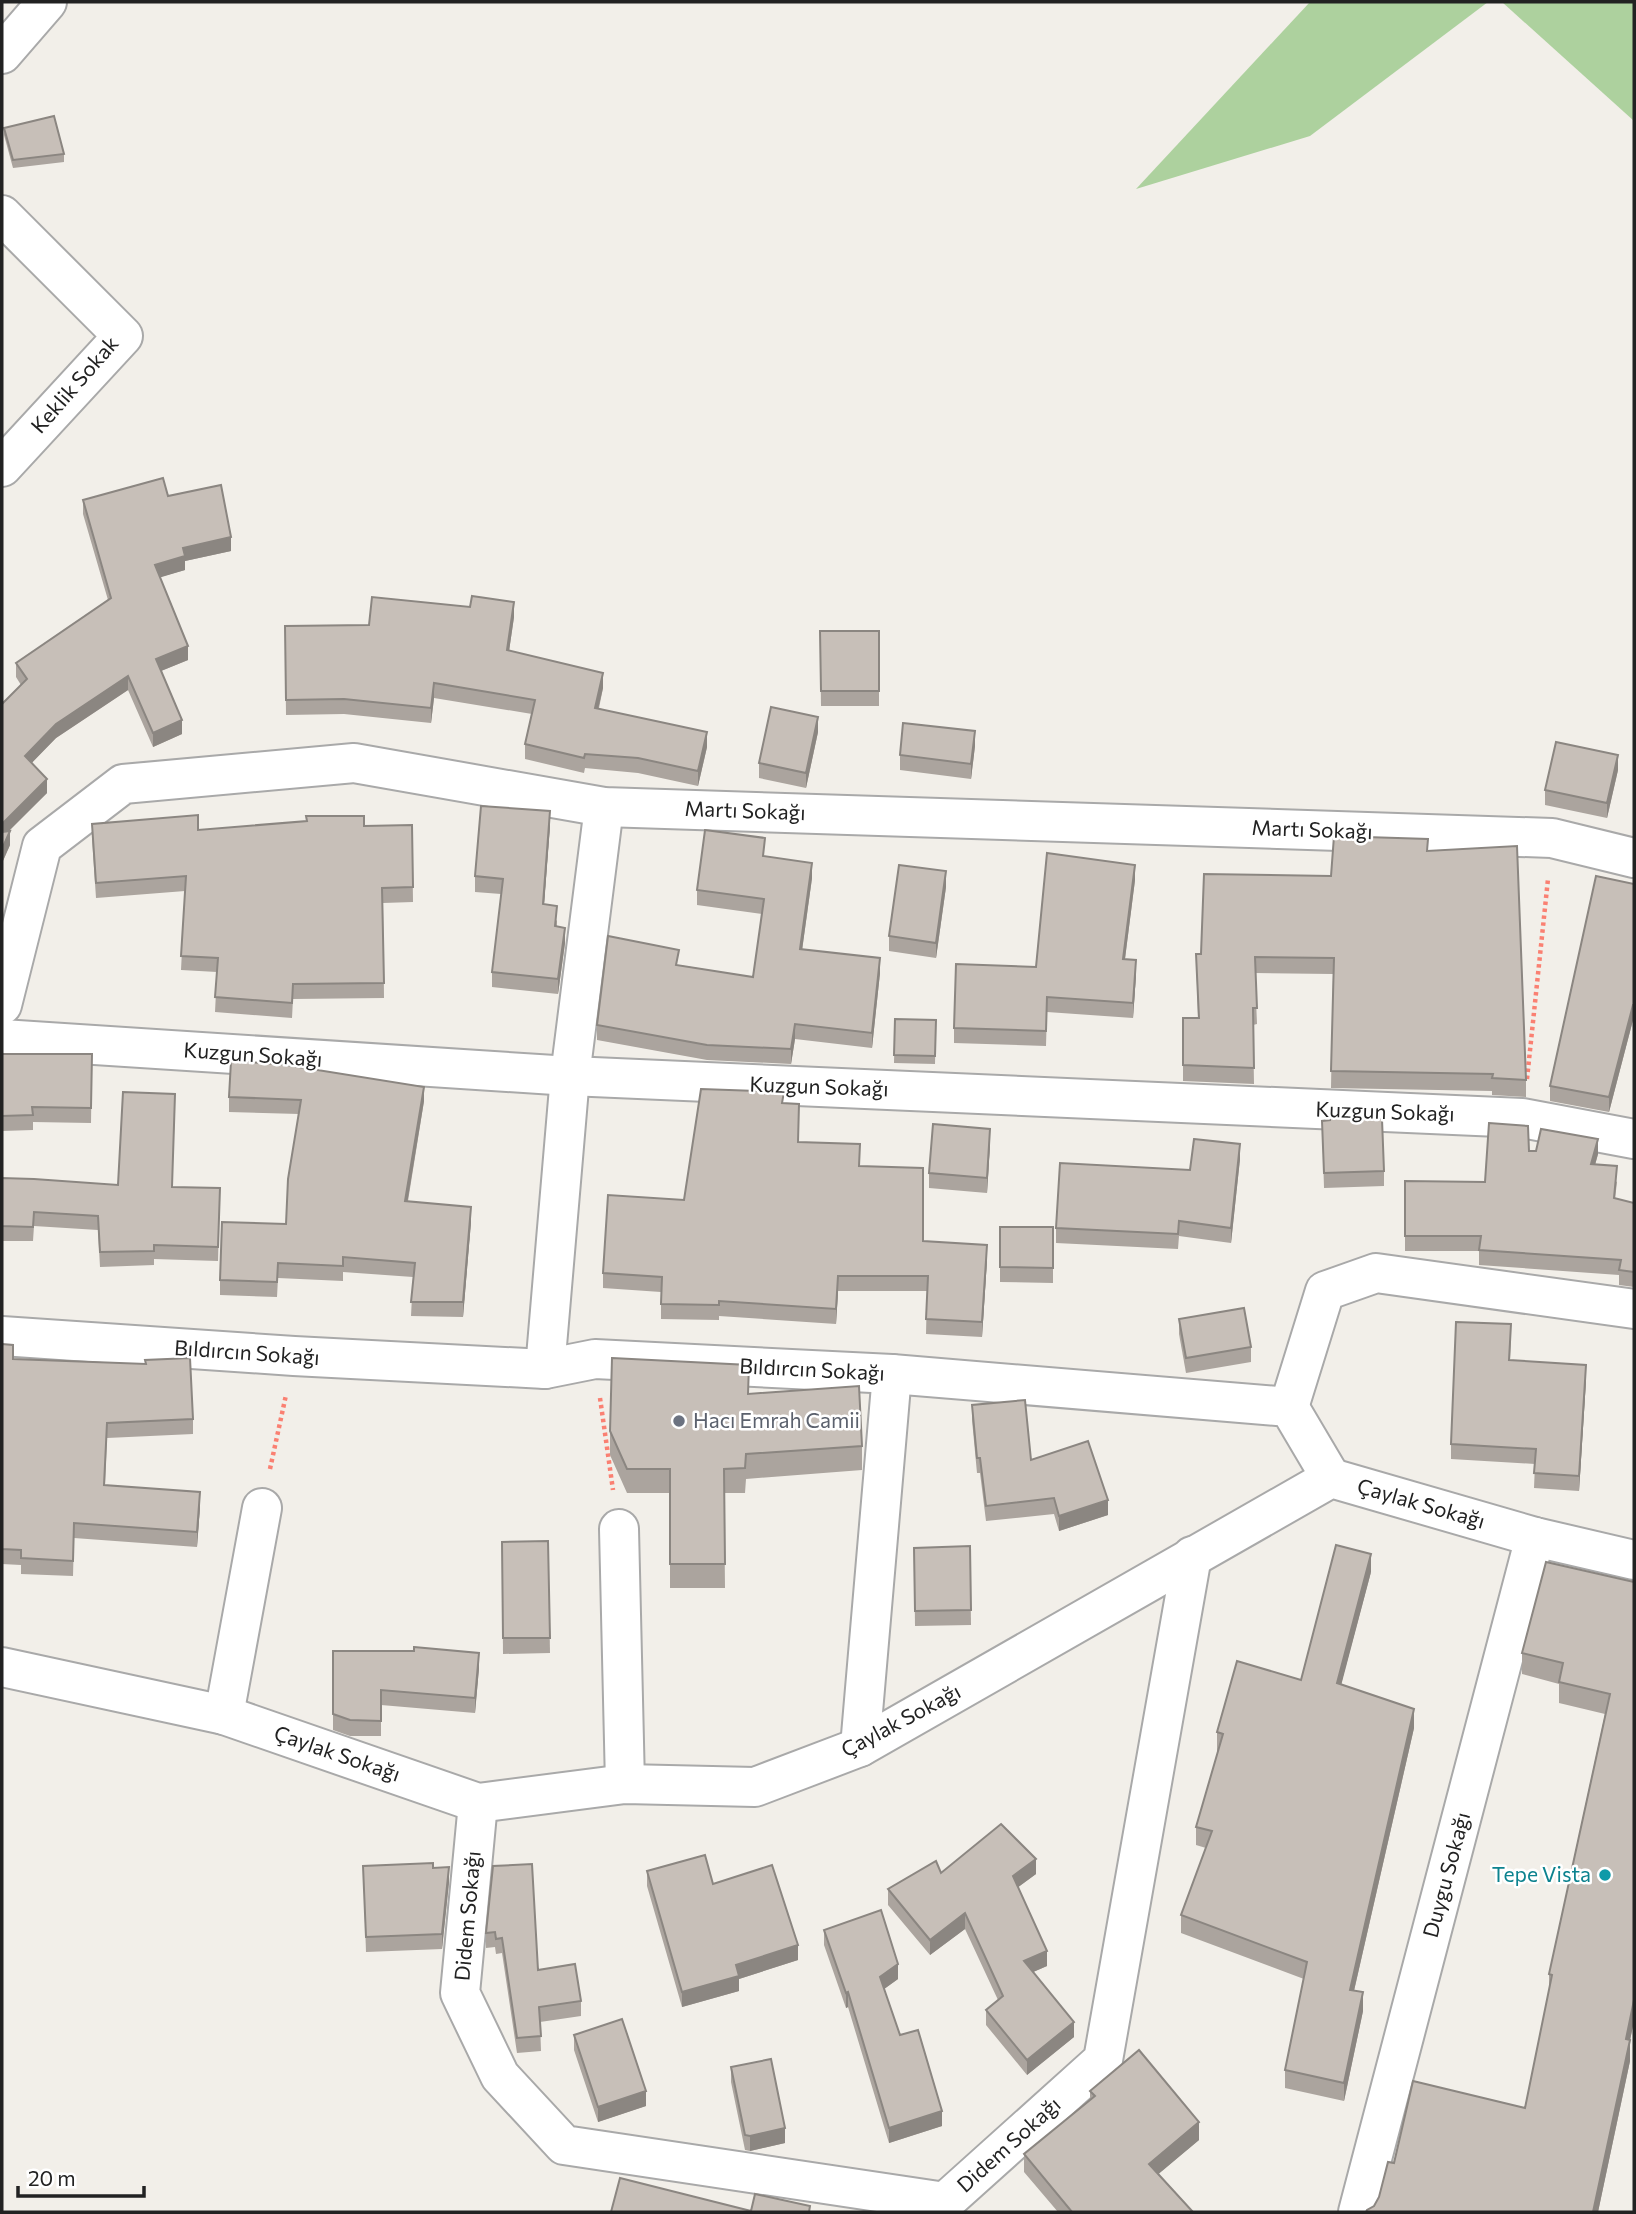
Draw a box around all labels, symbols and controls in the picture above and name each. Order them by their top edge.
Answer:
street label: Keklik Sokak [25,330,123,438]
street label: Martı Sokağı [684,795,806,824]
street label: Martı Sokağı [1251,814,1373,843]
street label: Kuzgun Sokağı [183,1036,323,1071]
street label: Kuzgun Sokağı [749,1071,889,1100]
street label: Kuzgun Sokağı [1315,1096,1455,1125]
street label: Bıldırcın Sokağı [174,1334,321,1369]
street label: Bıldırcın Sokağı [739,1352,885,1385]
place label: Hacı Emrah Camii [693,1407,860,1432]
marker: Hacı Emrah Camii [671,1413,687,1429]
street label: Çaylak Sokağı [1355,1472,1488,1533]
street label: Çaylak Sokağı [836,1678,964,1762]
street label: Çaylak Sokağı [271,1719,404,1786]
street label: Duygu Sokağı [1417,1809,1474,1940]
street label: Didem Sokağı [448,1850,485,1982]
place label: Tepe Vista [1492,1861,1591,1886]
marker: Tepe Vista [1597,1867,1613,1883]
street label: Didem Sokağı [951,2091,1065,2197]
scale bar [18,2154,144,2198]
text: 20 m [28,2165,76,2190]

